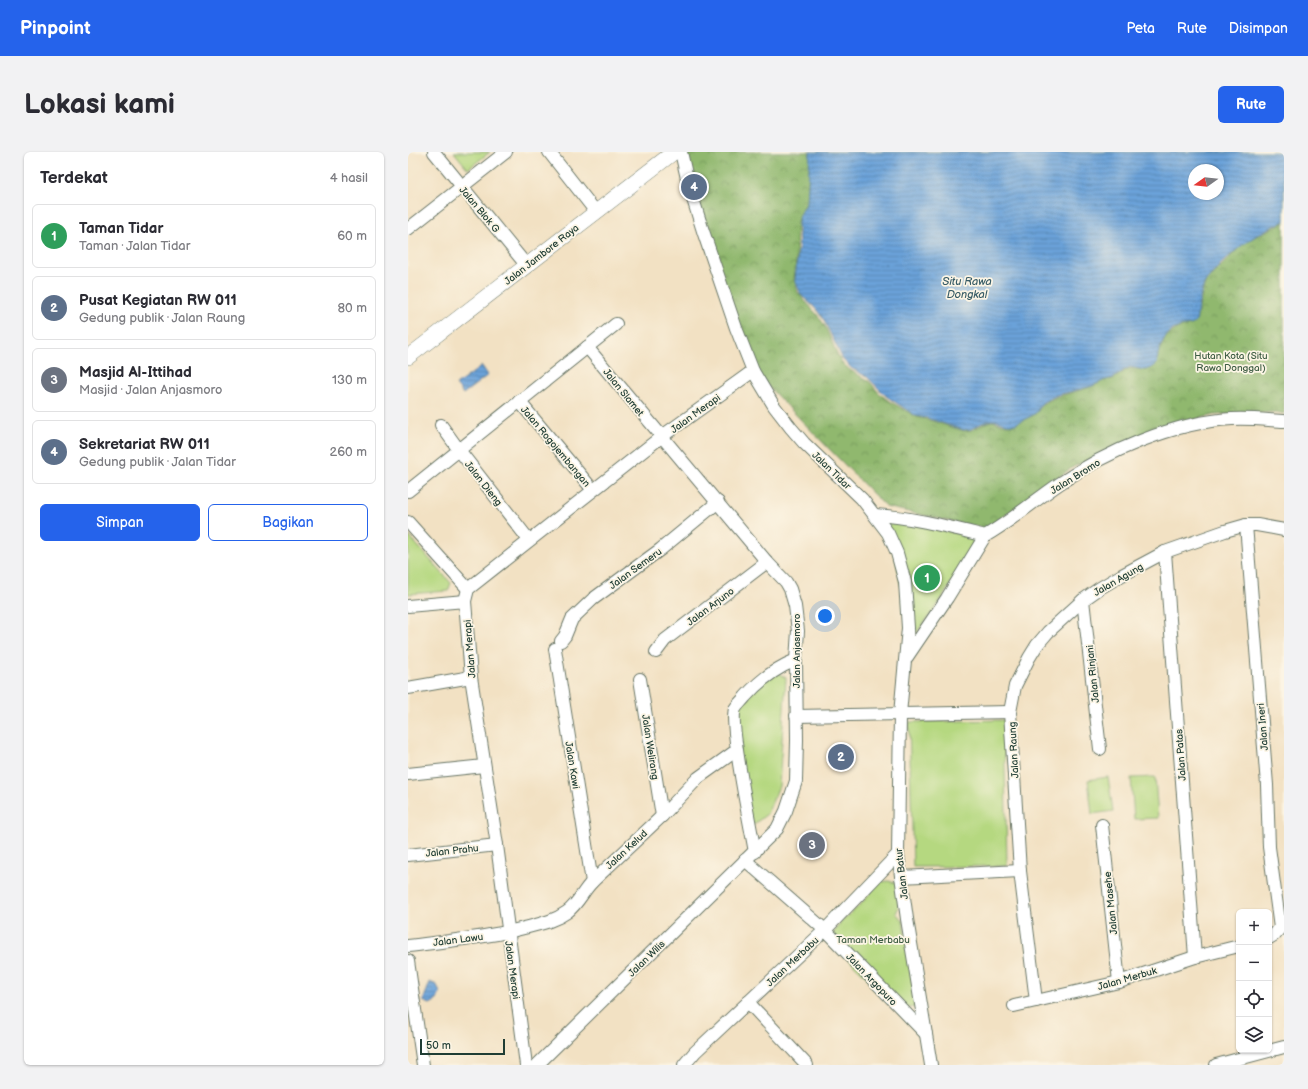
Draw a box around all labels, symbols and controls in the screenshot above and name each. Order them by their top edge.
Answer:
text: Pinpoint [20,17,91,40]
text: Peta [1126,20,1155,37]
text: Rute [1177,20,1207,37]
text: Disimpan [1229,20,1288,37]
button: Rute [1218,86,1284,123]
text: Lokasi kami [24,88,175,121]
north arrow [1188,164,1224,200]
text: Terdekat [40,168,108,188]
text: 4 hasil [330,170,368,186]
pin: 4 [681,172,707,202]
street label: Jalan Blok G [456,184,502,236]
text: Taman Tidar [79,219,163,238]
street label: Jalan Jambore Raya [502,222,582,288]
text: 1 [51,228,57,244]
text: 60 m [337,228,367,244]
text: Taman · Jalan Tidar [79,238,190,254]
water label: Situ Rawa Dongkal [942,275,992,301]
text: Pusat Kegiatan RW 011 [79,291,237,310]
text: 2 [50,300,58,316]
text: 80 m [338,300,367,316]
text: Gedung publik · Jalan Raung [79,310,245,326]
park label: Hutan Kota (Situ Rawa Donggal) [1194,350,1268,374]
text: Masjid Al-Ittihad [79,363,192,382]
street label: Jalan Slamet [600,366,646,419]
text: 3 [50,372,58,388]
text: 130 m [332,372,367,388]
text: Masjid · Jalan Anjasmoro [79,382,222,398]
street label: Jalan Merapi [668,392,723,436]
street label: Jalan Rogojembangan [518,404,593,490]
text: Sekretariat RW 011 [79,435,210,454]
text: 4 [50,444,58,460]
text: 260 m [329,444,367,460]
street label: Jalan Tidar [809,449,854,492]
text: Gedung publik · Jalan Tidar [79,454,236,470]
street label: Jalan Bromo [1048,457,1103,497]
street label: Jalan Dieng [462,459,505,509]
button: Simpan [40,504,200,541]
button: Bagikan [208,504,368,541]
street label: Jalan Semeru [607,546,664,592]
street label: Jalan Agung [1091,561,1146,599]
pin: 1 [914,563,940,593]
street label: Jalan Arjuno [685,585,737,628]
your location [815,606,835,626]
street label: Jalan Anjasmoro [791,613,803,688]
street label: Jalan Merapi [461,619,479,679]
street label: Jalan Rinjani [1084,644,1102,703]
street label: Jalan Ineri [1255,703,1271,751]
street label: Jalan Welirang [639,714,661,781]
street label: Jalan Raung [1007,721,1021,779]
street label: Jalan Patas [1173,729,1189,781]
street label: Jalan Kawi [562,741,582,790]
pin: 2 [828,742,854,772]
street label: Jalan Kelud [603,827,650,872]
pin: 3 [799,830,825,860]
street label: Jalan Prahu [425,842,479,860]
street label: Jalan Batur [893,847,911,900]
street label: Jalan Masehe [1102,871,1120,935]
map controls [1236,909,1272,1053]
button: + [1236,909,1272,945]
street label: Jalan Lawu [432,931,484,949]
street label: Jalan Merbabu [764,934,821,989]
park label: Taman Merbabu [836,934,910,946]
street label: Jalan Wilis [626,938,668,979]
street label: Jalan Merapi [502,940,522,1000]
button: − [1236,945,1272,981]
street label: Jalan Argopuro [843,951,899,1009]
street label: Jalan Merbuk [1096,965,1158,993]
button: locate [1236,981,1272,1017]
button: layers [1236,1017,1272,1053]
scale bar [420,1037,505,1056]
text: 50 m [426,1039,451,1052]

